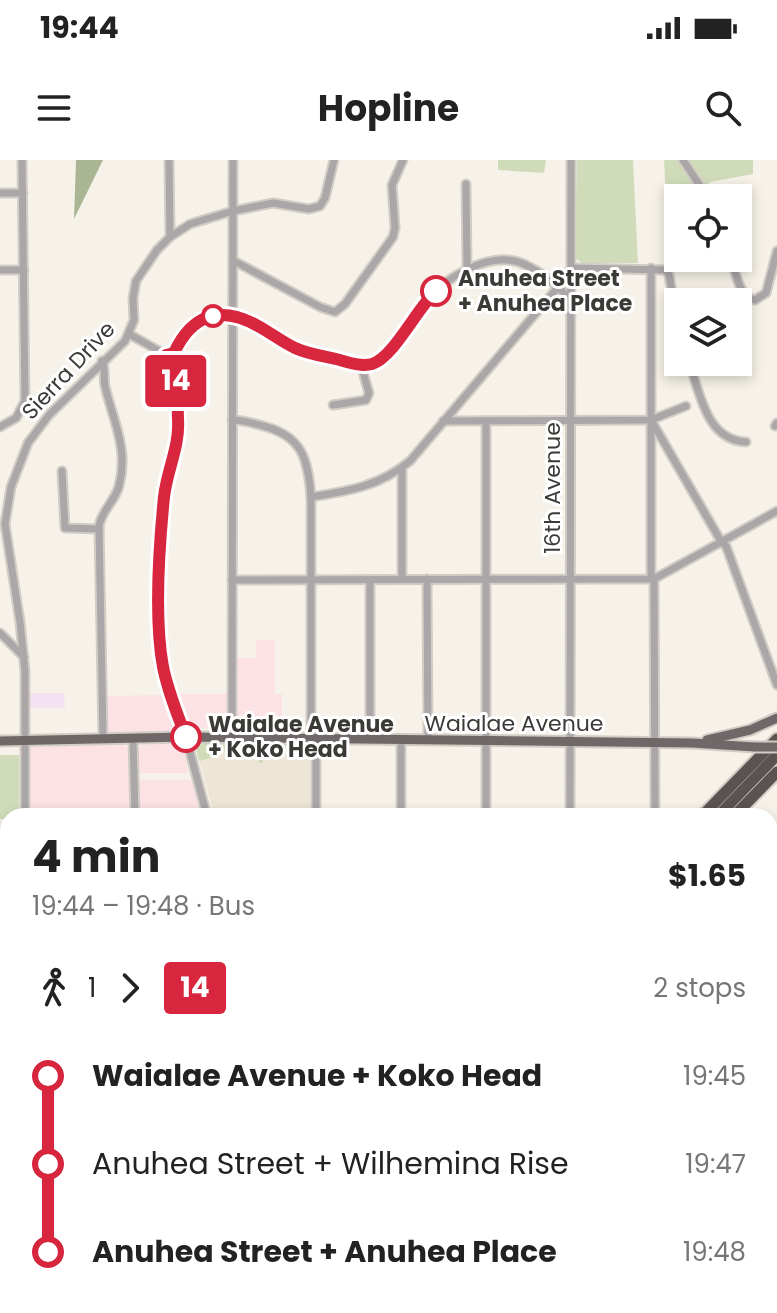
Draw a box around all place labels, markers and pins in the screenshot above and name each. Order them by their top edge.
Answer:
place label: Anuhea Street + Anuhea Place [458,263,632,319]
marker: Anuhea Street + Anuhea Place [421,276,451,306]
unlabelled marker [202,305,224,327]
place label: Waialae Avenue + Koko Head [208,709,394,765]
marker: Waialae Avenue + Koko Head [171,722,201,752]

